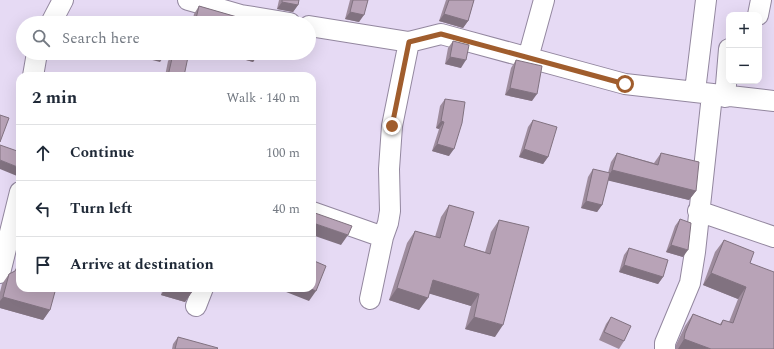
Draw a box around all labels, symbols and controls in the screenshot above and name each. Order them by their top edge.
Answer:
map controls [726,12,762,84]
button: + [726,12,762,48]
search box [16,16,316,60]
icon: search [30,27,52,49]
text: Search here [62,27,140,50]
button: − [726,48,762,84]
route start [616,75,634,93]
text: 2 min [32,85,77,111]
text: Walk · 140 m [226,88,300,108]
route end [383,117,401,135]
text: Continue [70,141,135,164]
icon: ahead [32,142,54,164]
text: 100 m [266,143,300,163]
text: Turn left [70,197,132,220]
icon: left [32,198,54,220]
text: 40 m [273,199,300,219]
text: Arrive at destination [70,253,214,276]
icon: arrive [32,254,54,276]

